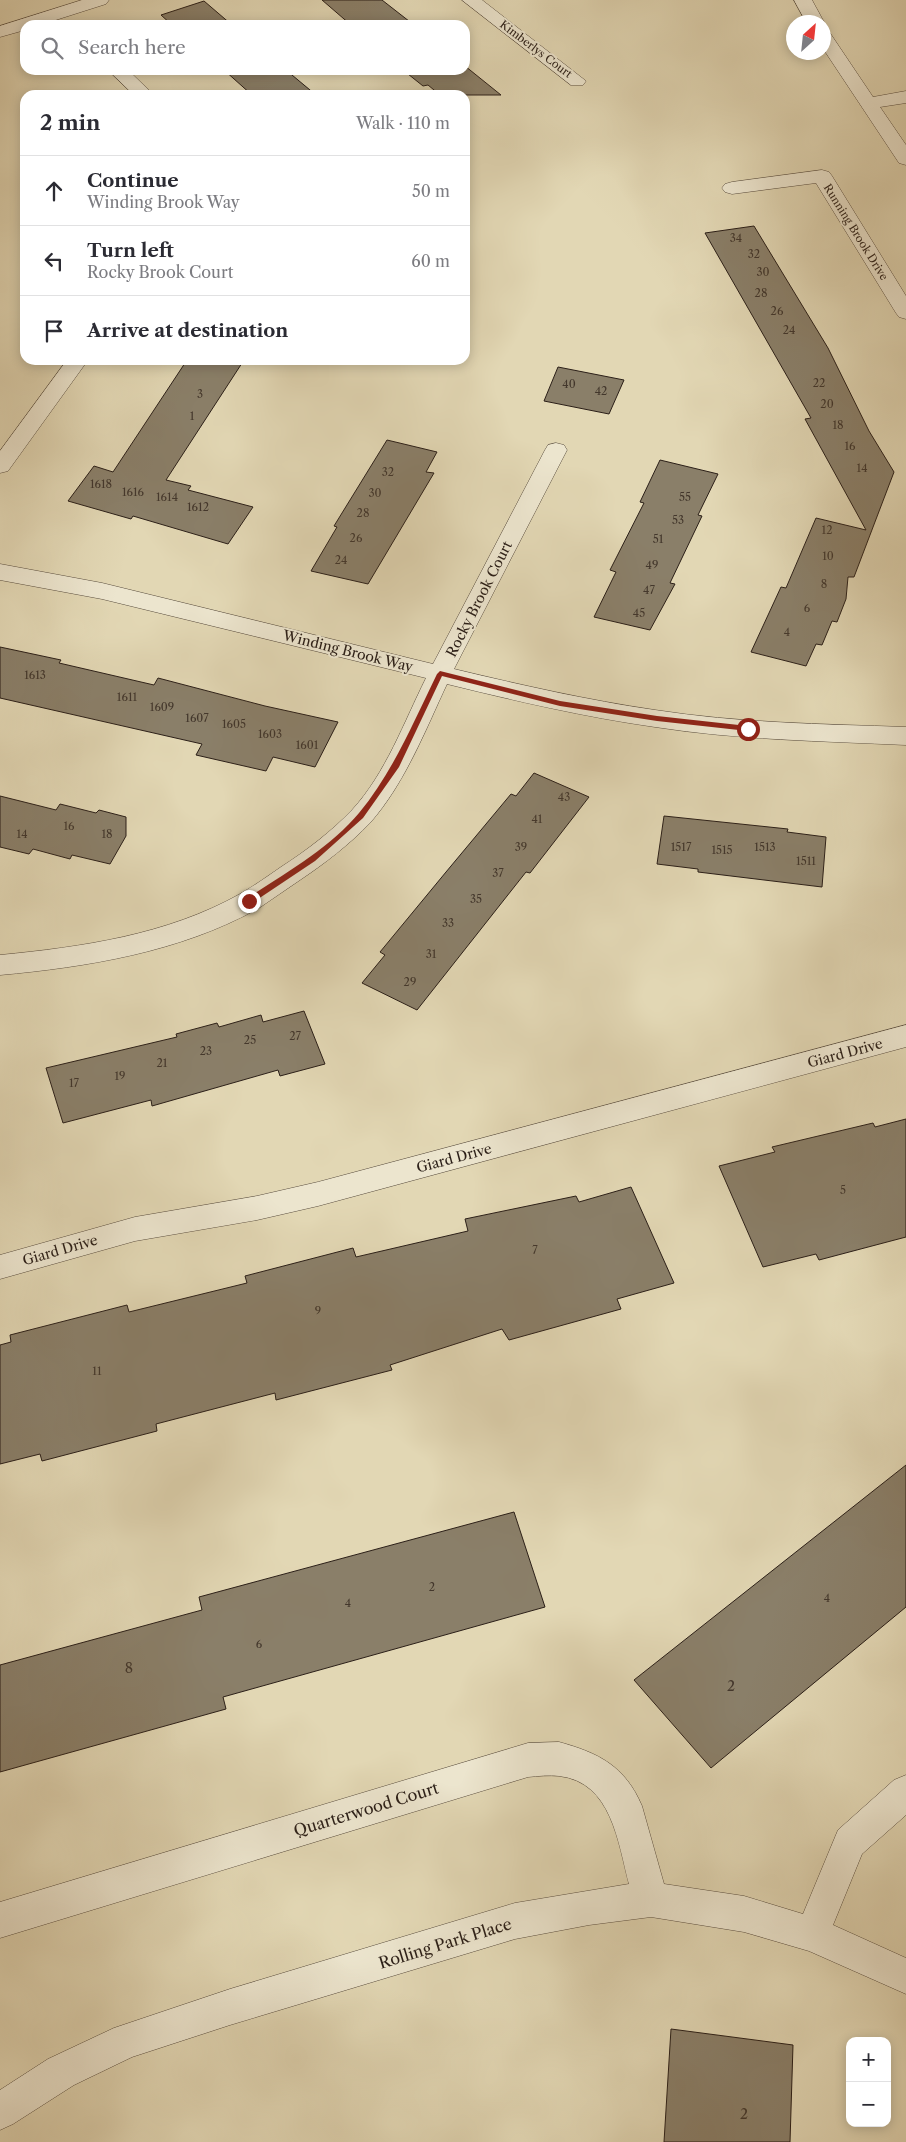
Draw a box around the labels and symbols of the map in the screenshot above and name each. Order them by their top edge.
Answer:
north arrow [786,15,831,60]
street label: Kimberlys Court [497,17,575,81]
street label: Running Brook Drive [821,181,891,283]
house number: 34 [730,231,742,245]
house number: 32 [748,247,760,261]
house number: 30 [756,265,770,279]
house number: 28 [755,286,767,300]
house number: 26 [771,304,784,318]
house number: 24 [783,323,795,337]
house number: 22 [813,376,825,390]
house number: 40 [562,377,576,391]
house number: 42 [595,384,607,398]
house number: 3 [197,387,203,401]
house number: 20 [820,397,834,411]
house number: 1 [190,409,195,423]
house number: 18 [832,418,844,432]
house number: 16 [844,439,856,453]
house number: 14 [857,461,867,475]
house number: 32 [382,465,394,479]
house number: 1618 [90,477,112,491]
house number: 1616 [122,485,145,499]
house number: 30 [368,486,382,500]
house number: 1614 [156,490,178,504]
house number: 55 [679,490,691,504]
house number: 1612 [187,500,209,514]
house number: 28 [357,506,369,520]
house number: 53 [672,513,684,527]
house number: 12 [822,523,832,537]
house number: 26 [350,531,363,545]
house number: 51 [653,532,664,546]
street label: Rocky Brook Court [442,538,516,660]
house number: 10 [822,549,834,563]
house number: 24 [335,553,347,567]
house number: 49 [646,558,658,572]
house number: 8 [821,577,827,591]
house number: 47 [643,583,655,597]
house number: 6 [804,601,811,615]
house number: 45 [633,606,645,620]
house number: 4 [784,625,790,639]
street label: Winding Brook Way [280,626,415,676]
house number: 1613 [24,668,46,682]
house number: 1611 [117,690,138,704]
house number: 1609 [150,700,174,714]
house number: 1607 [185,711,209,725]
house number: 1605 [222,717,246,731]
route start [737,718,760,741]
house number: 1603 [258,727,282,741]
house number: 1601 [296,738,319,752]
house number: 43 [558,790,570,804]
house number: 41 [532,812,543,826]
house number: 16 [63,819,75,833]
house number: 14 [17,827,27,841]
house number: 18 [101,827,113,841]
house number: 39 [515,840,527,854]
house number: 1517 [671,840,692,854]
house number: 1513 [754,840,776,854]
house number: 1515 [711,843,733,857]
house number: 1511 [796,854,816,868]
house number: 37 [492,866,504,880]
route end [238,890,261,913]
house number: 35 [470,892,482,906]
house number: 33 [442,916,454,930]
house number: 31 [426,947,437,961]
house number: 29 [404,975,416,989]
house number: 27 [289,1029,301,1043]
house number: 25 [244,1033,256,1047]
street label: Giard Drive [805,1034,885,1072]
house number: 23 [200,1044,212,1058]
house number: 21 [157,1056,168,1070]
house number: 19 [114,1069,126,1083]
house number: 17 [69,1076,80,1090]
street label: Giard Drive [414,1139,494,1177]
house number: 5 [840,1183,846,1197]
street label: Giard Drive [20,1231,100,1269]
house number: 7 [532,1243,538,1257]
house number: 9 [315,1304,321,1318]
house number: 11 [92,1364,102,1378]
house number: 2 [429,1580,435,1594]
house number: 4 [824,1591,830,1605]
house number: 4 [345,1596,351,1610]
house number: 6 [256,1637,263,1651]
house number: 8 [125,1659,133,1677]
house number: 2 [727,1677,735,1695]
street label: Quarterwood Court [291,1777,441,1841]
street label: Rolling Park Place [376,1913,514,1973]
house number: 2 [740,2105,748,2123]

